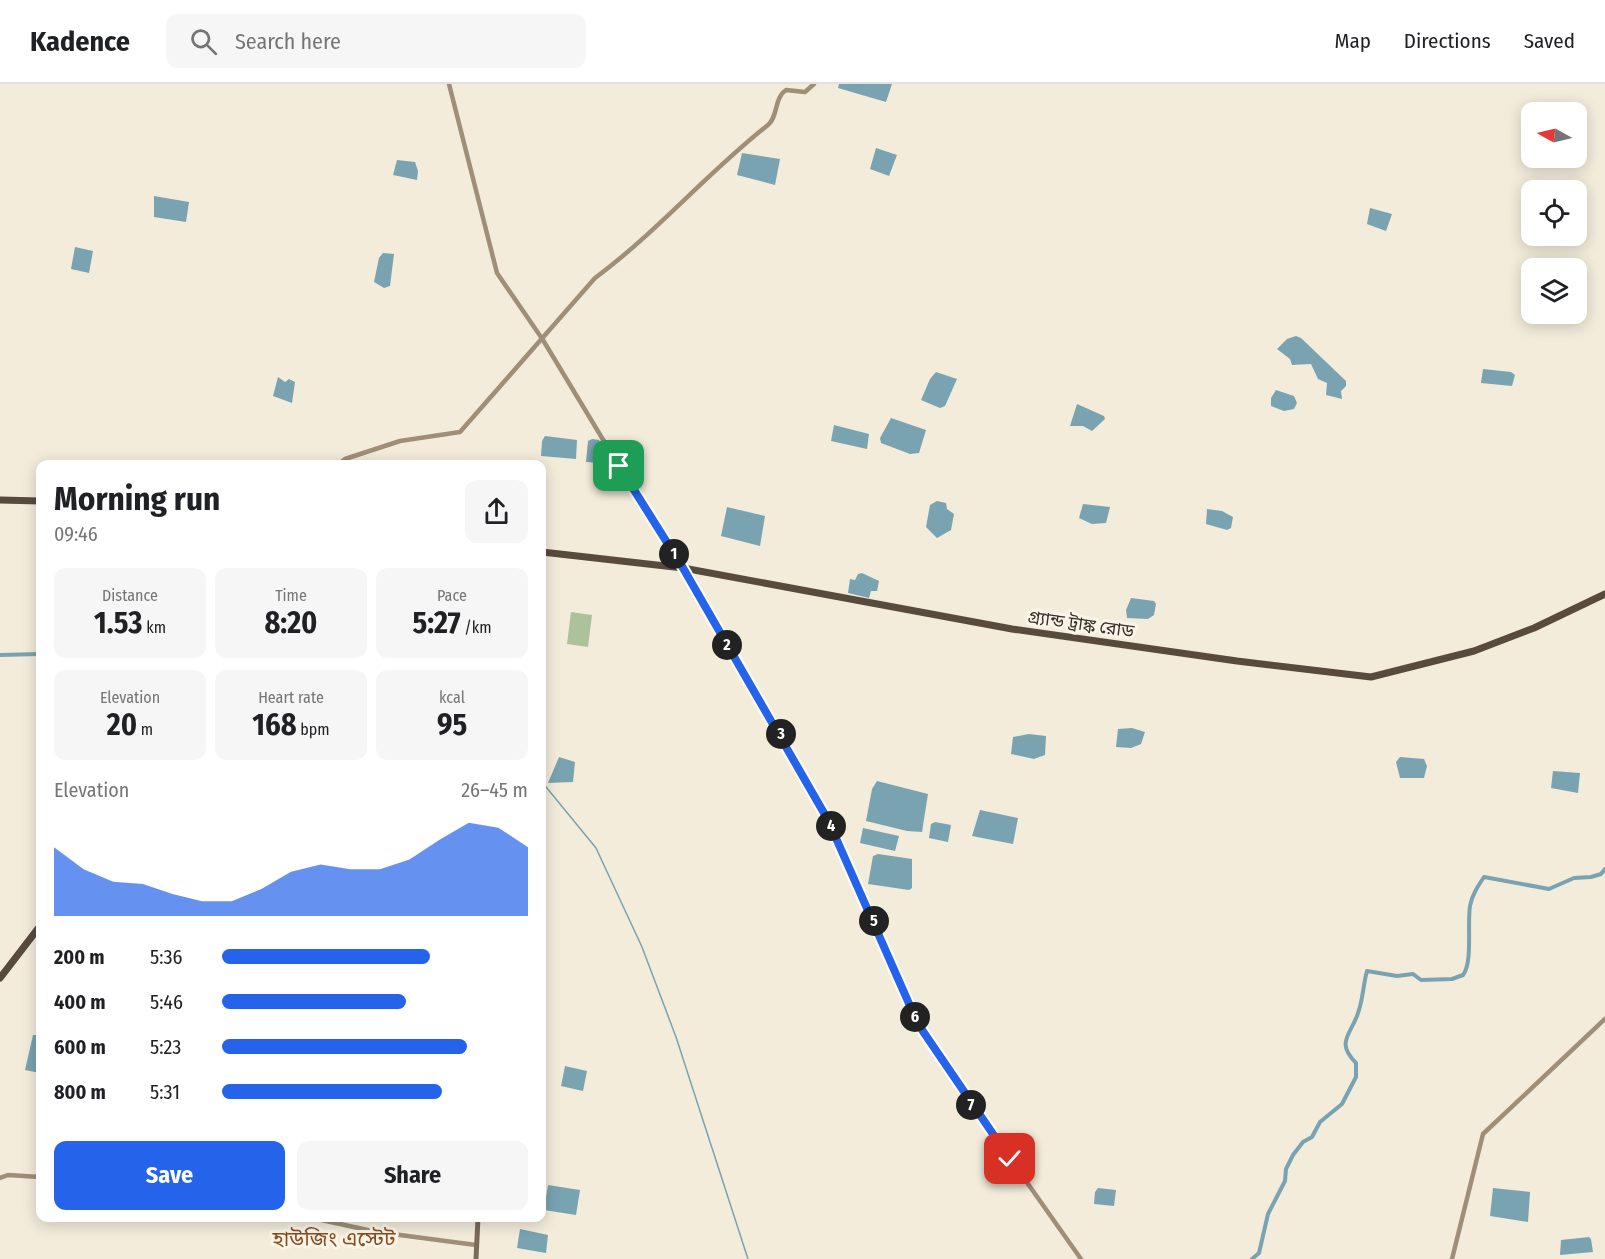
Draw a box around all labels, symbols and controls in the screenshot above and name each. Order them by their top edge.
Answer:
search box [166,14,586,68]
text: Kadence [30,25,130,58]
icon: search [187,25,220,58]
text: Search here [235,28,341,55]
text: Map [1334,28,1371,54]
text: Directions [1404,28,1491,54]
text: Saved [1524,28,1575,54]
north arrow [1521,102,1587,168]
map controls [1521,102,1587,324]
button: locate [1521,180,1587,246]
button: layers [1521,258,1587,324]
pin [593,440,644,491]
icon: arrive [602,449,635,482]
text: Morning run [54,479,220,519]
button: share [465,480,528,543]
text: 09:46 [54,522,98,546]
pin: 1 [659,539,689,569]
text: 1 [671,544,677,563]
text: Distance [102,586,158,605]
text: Time [275,586,307,605]
text: Pace [437,586,467,605]
text: 1.53 [94,605,142,641]
text: 8:20 [265,605,317,641]
text: 5:27 [412,605,461,641]
street label: গ্র্যান্ড ট্রাঙ্ক রোড [1026,606,1136,642]
text: km [142,618,166,637]
text: /km [461,618,492,637]
pin: 2 [712,630,742,660]
text: 2 [723,635,731,654]
text: Elevation [100,688,160,707]
text: Heart rate [258,688,324,707]
text: kcal [439,688,465,707]
text: 20 [107,707,137,743]
text: 168 [252,707,297,743]
text: 95 [437,707,467,743]
pin: 3 [766,719,796,749]
text: m [137,720,153,739]
text: bpm [297,720,330,739]
text: 3 [777,724,785,743]
text: Elevation [54,778,129,802]
text: 26–45 m [461,778,528,802]
pin: 4 [816,811,846,841]
text: 4 [827,816,835,835]
pin: 5 [859,906,889,936]
text: 5 [870,911,878,930]
text: 200 m [54,945,105,969]
text: 5:36 [150,945,183,969]
text: 400 m [54,990,106,1014]
text: 5:46 [150,990,183,1014]
pin: 6 [900,1002,930,1032]
text: 6 [911,1007,919,1026]
text: 600 m [54,1035,106,1059]
text: 5:23 [150,1035,181,1059]
text: 800 m [54,1080,106,1104]
text: 5:31 [150,1080,180,1104]
pin: 7 [956,1090,986,1120]
text: 7 [968,1095,974,1114]
pin [984,1133,1035,1184]
button: Save [54,1141,285,1210]
button: Share [297,1141,528,1210]
icon: check [993,1142,1026,1175]
district label: হাউজিং এস্টেট [272,1226,396,1252]

